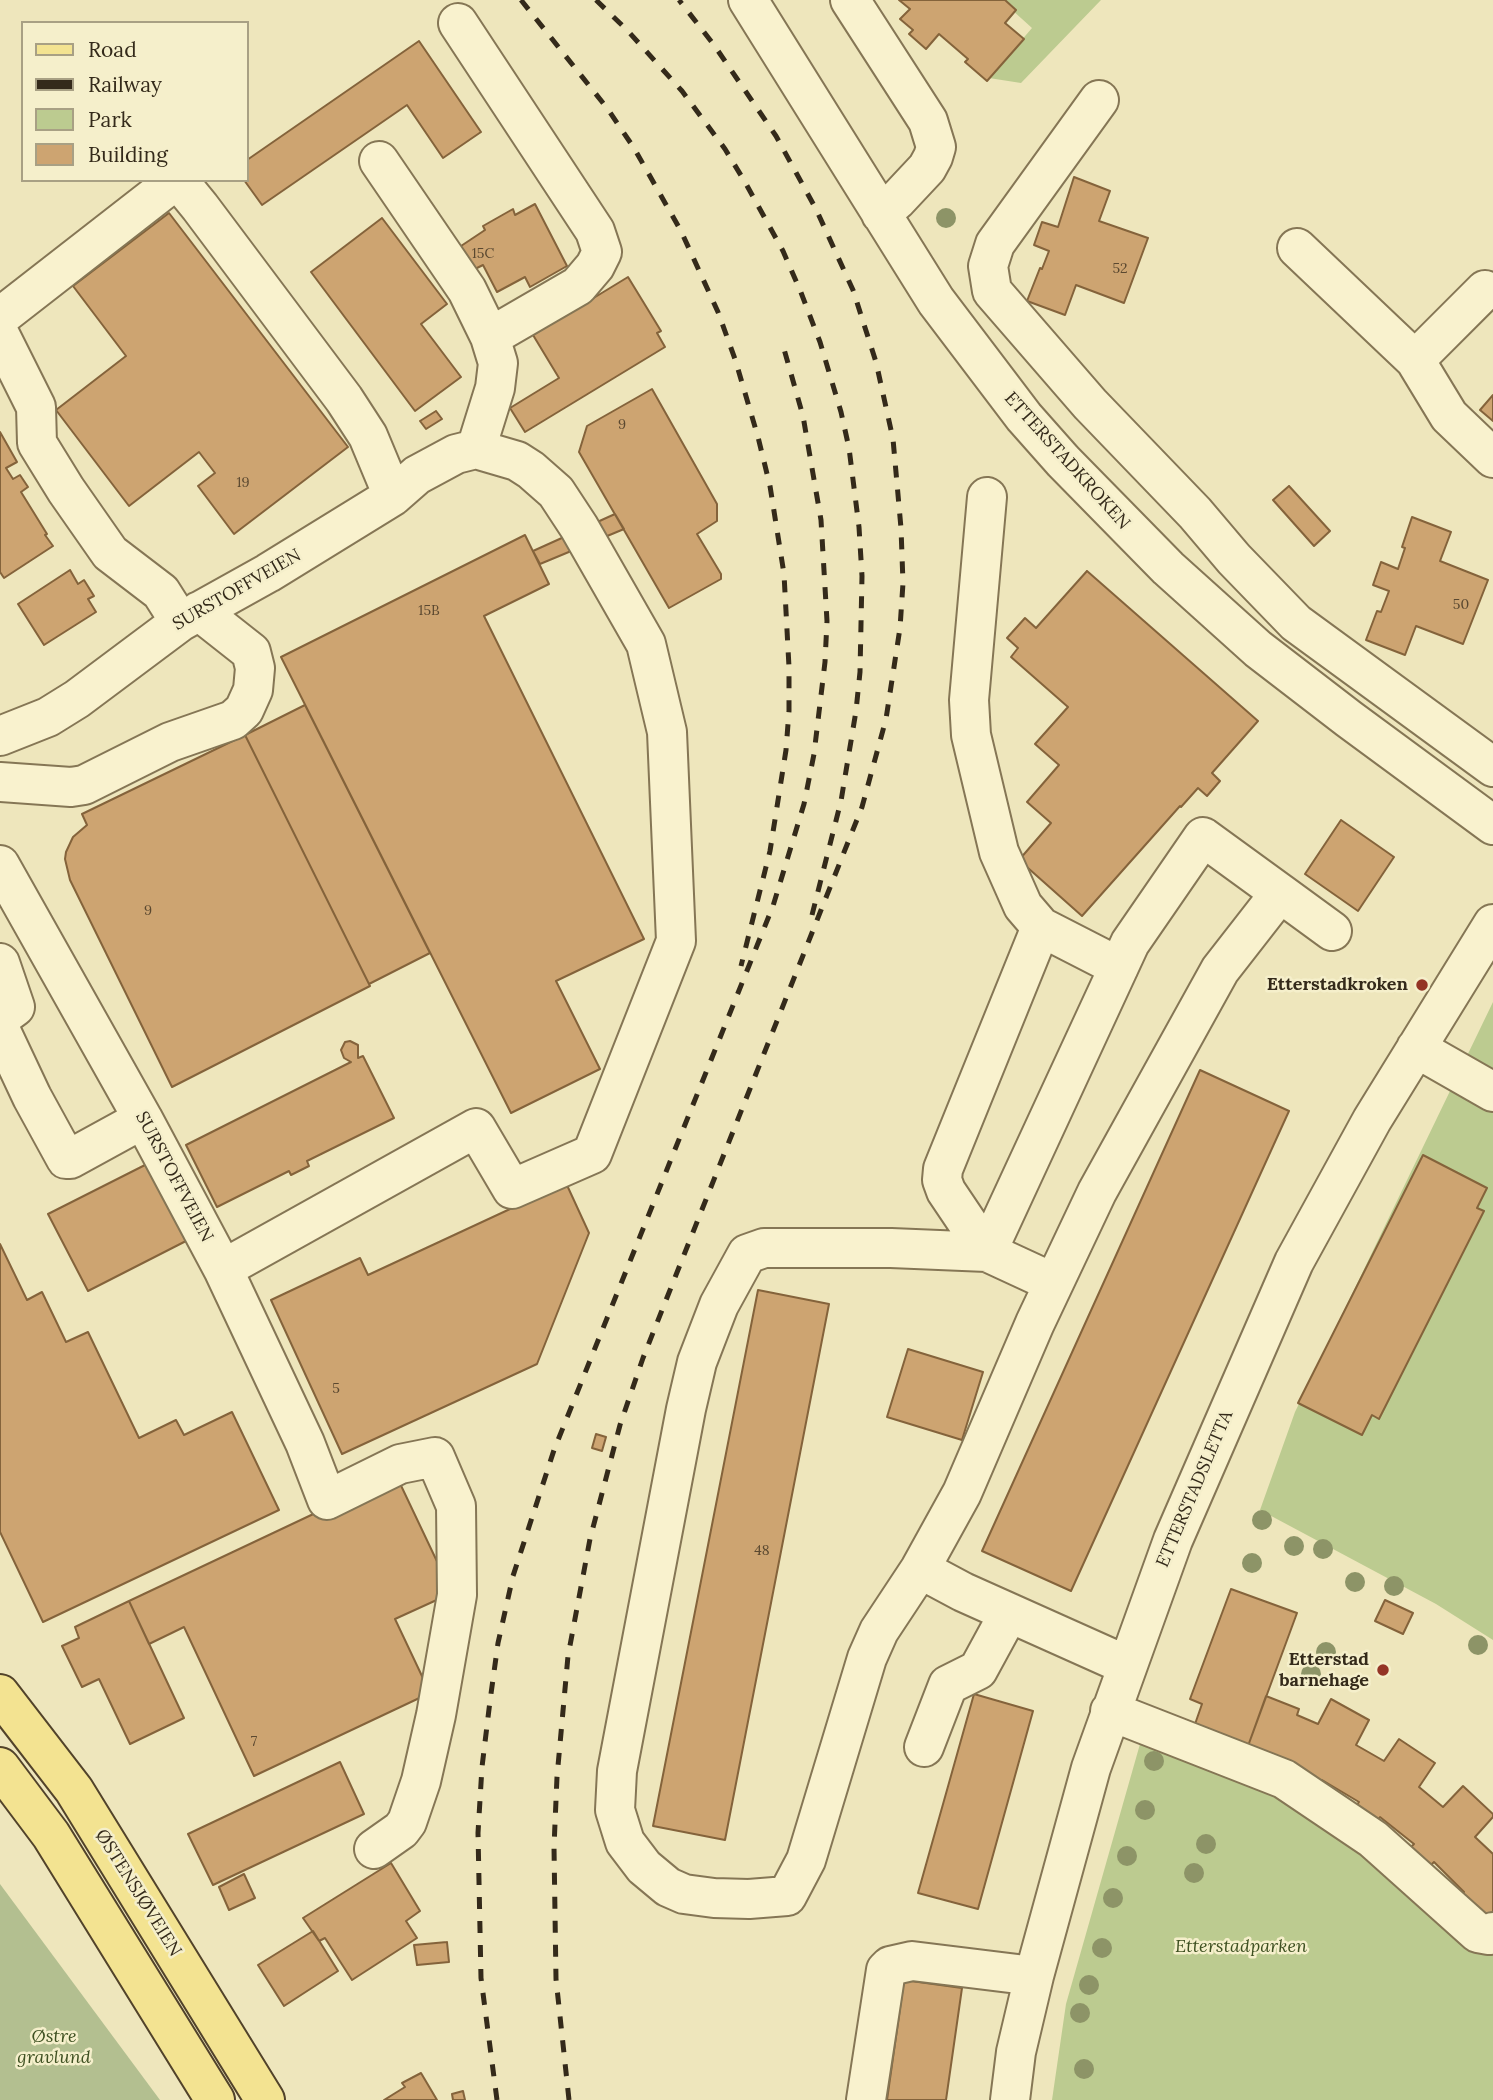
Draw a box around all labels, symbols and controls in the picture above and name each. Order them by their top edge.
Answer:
legend [21,21,248,182]
text: Road [88,36,137,63]
text: Railway [88,71,162,98]
text: Park [88,106,132,133]
text: Building [88,141,168,168]
house number: 15C [472,246,494,262]
house number: 52 [1112,261,1128,277]
street label: ETTERSTADKROKEN [1000,388,1134,534]
house number: 9 [618,417,626,433]
house number: 19 [236,475,250,491]
street label: SURSTOFFVEIEN [169,545,305,635]
house number: 50 [1453,597,1469,613]
house number: 15B [418,603,440,619]
house number: 9 [144,903,152,919]
place label: Etterstadkroken [1267,974,1408,996]
marker: Etterstadkroken [1414,977,1430,993]
street label: SURSTOFFVEIEN [131,1108,217,1246]
house number: 5 [332,1381,340,1397]
street label: ETTERSTADSLETTA [1152,1407,1238,1571]
house number: 48 [754,1543,770,1559]
place label: Etterstad barnehage [1279,1649,1369,1692]
marker: Etterstad barnehage [1375,1662,1391,1678]
house number: 7 [251,1734,257,1750]
street label: ØSTENSJØVEIEN [90,1825,186,1961]
park label: Etterstadparken [1175,1936,1307,1958]
park label: Østre gravlund [17,2026,91,2068]

